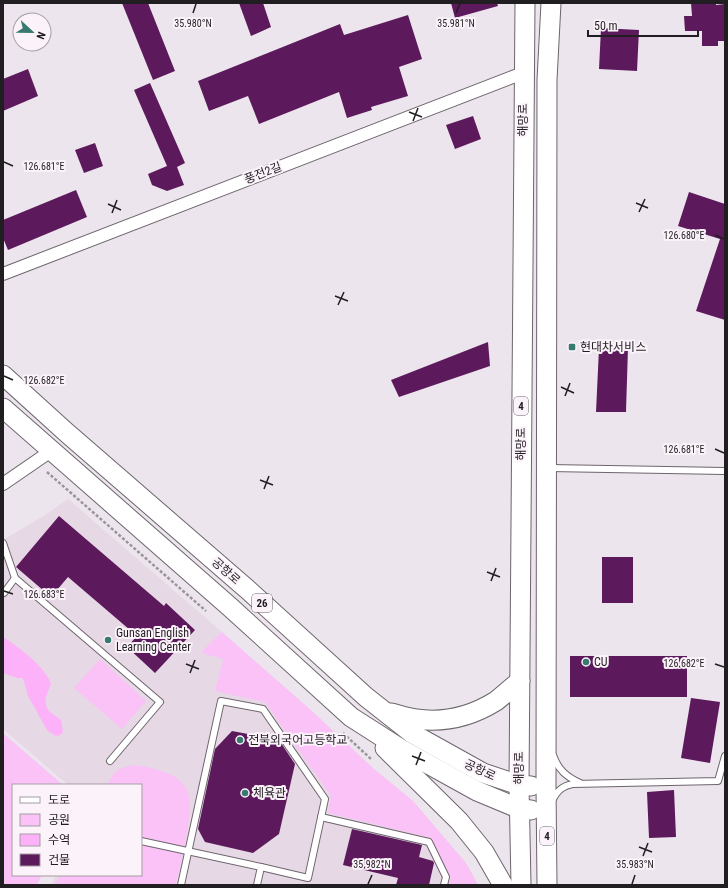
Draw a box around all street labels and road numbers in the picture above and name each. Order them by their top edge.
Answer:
street label: 해망로 [516,103,530,137]
street label: 풍전2길 [242,159,284,187]
road number: 4 [514,397,528,415]
street label: 해망로 [514,427,528,461]
street label: 공항로 [209,555,243,587]
road number: 26 [252,594,272,612]
street label: 해망로 [512,751,526,785]
street label: 공항로 [462,757,498,783]
road number: 4 [540,827,554,845]

